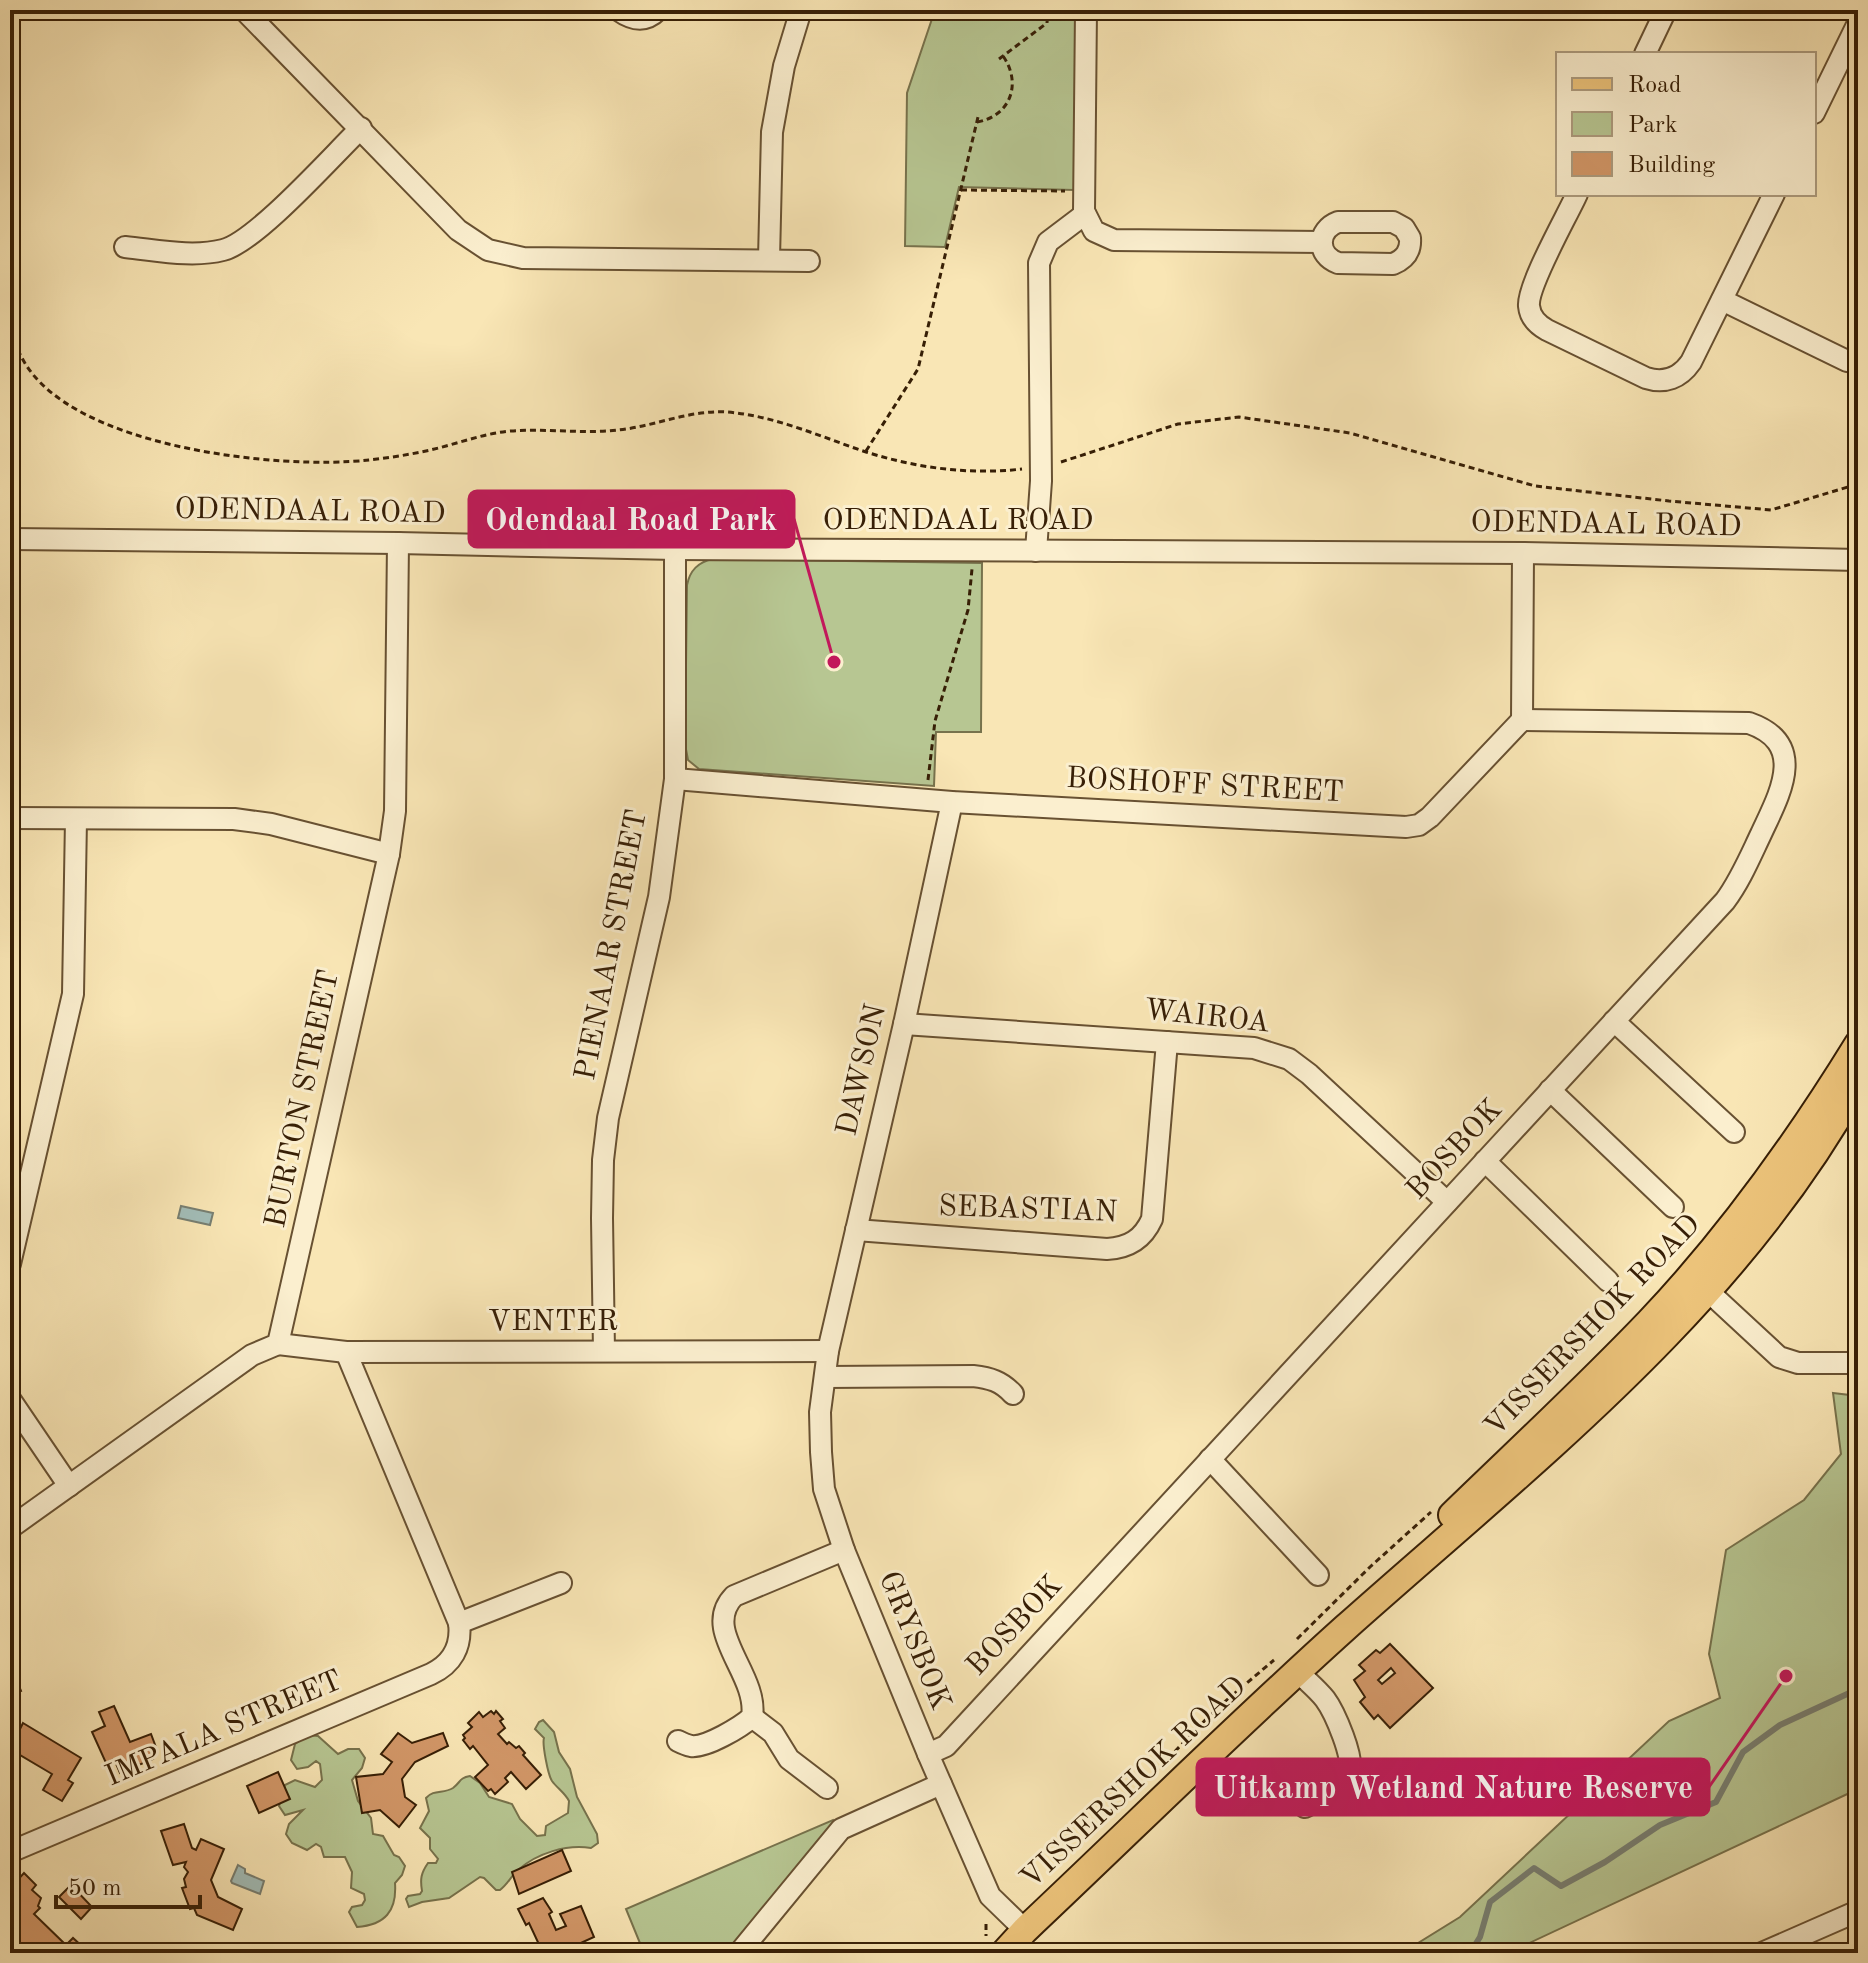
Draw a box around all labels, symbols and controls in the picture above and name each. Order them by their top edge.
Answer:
legend [1556,52,1816,196]
text: Road [1628,74,1681,98]
text: Park [1628,114,1677,138]
text: Building [1628,154,1715,178]
callout: Odendaal Road Park [469,491,794,547]
street label: ODENDAAL ROAD [174,495,446,529]
text: Odendaal Road Park [485,506,777,538]
street label: ODENDAAL ROAD [822,506,1094,536]
street label: ODENDAAL ROAD [1470,508,1742,542]
street label: BOSHOFF STREET [1065,764,1345,808]
street label: PIENAAR STREET [571,807,653,1083]
street label: BURTON STREET [261,967,345,1231]
street label: WAIROA [1143,995,1271,1039]
street label: DAWSON [832,1001,892,1139]
street label: BOSBOK [1402,1094,1508,1206]
street label: SEBASTIAN [938,1192,1118,1228]
street label: VISSERSHOK ROAD [1480,1209,1706,1443]
street label: VENTER [488,1307,618,1337]
street label: GRYSBOK [873,1567,955,1715]
street label: BOSBOK [962,1570,1068,1682]
street label: IMPALA STREET [101,1666,347,1792]
street label: VISSERSHOK ROAD [1016,1671,1252,1895]
callout: Uitkamp Wetland Nature Reserve [1197,1759,1709,1815]
text: Uitkamp Wetland Nature Reserve [1213,1774,1693,1806]
scale bar [56,1859,200,1909]
text: 50 m [68,1877,122,1901]

